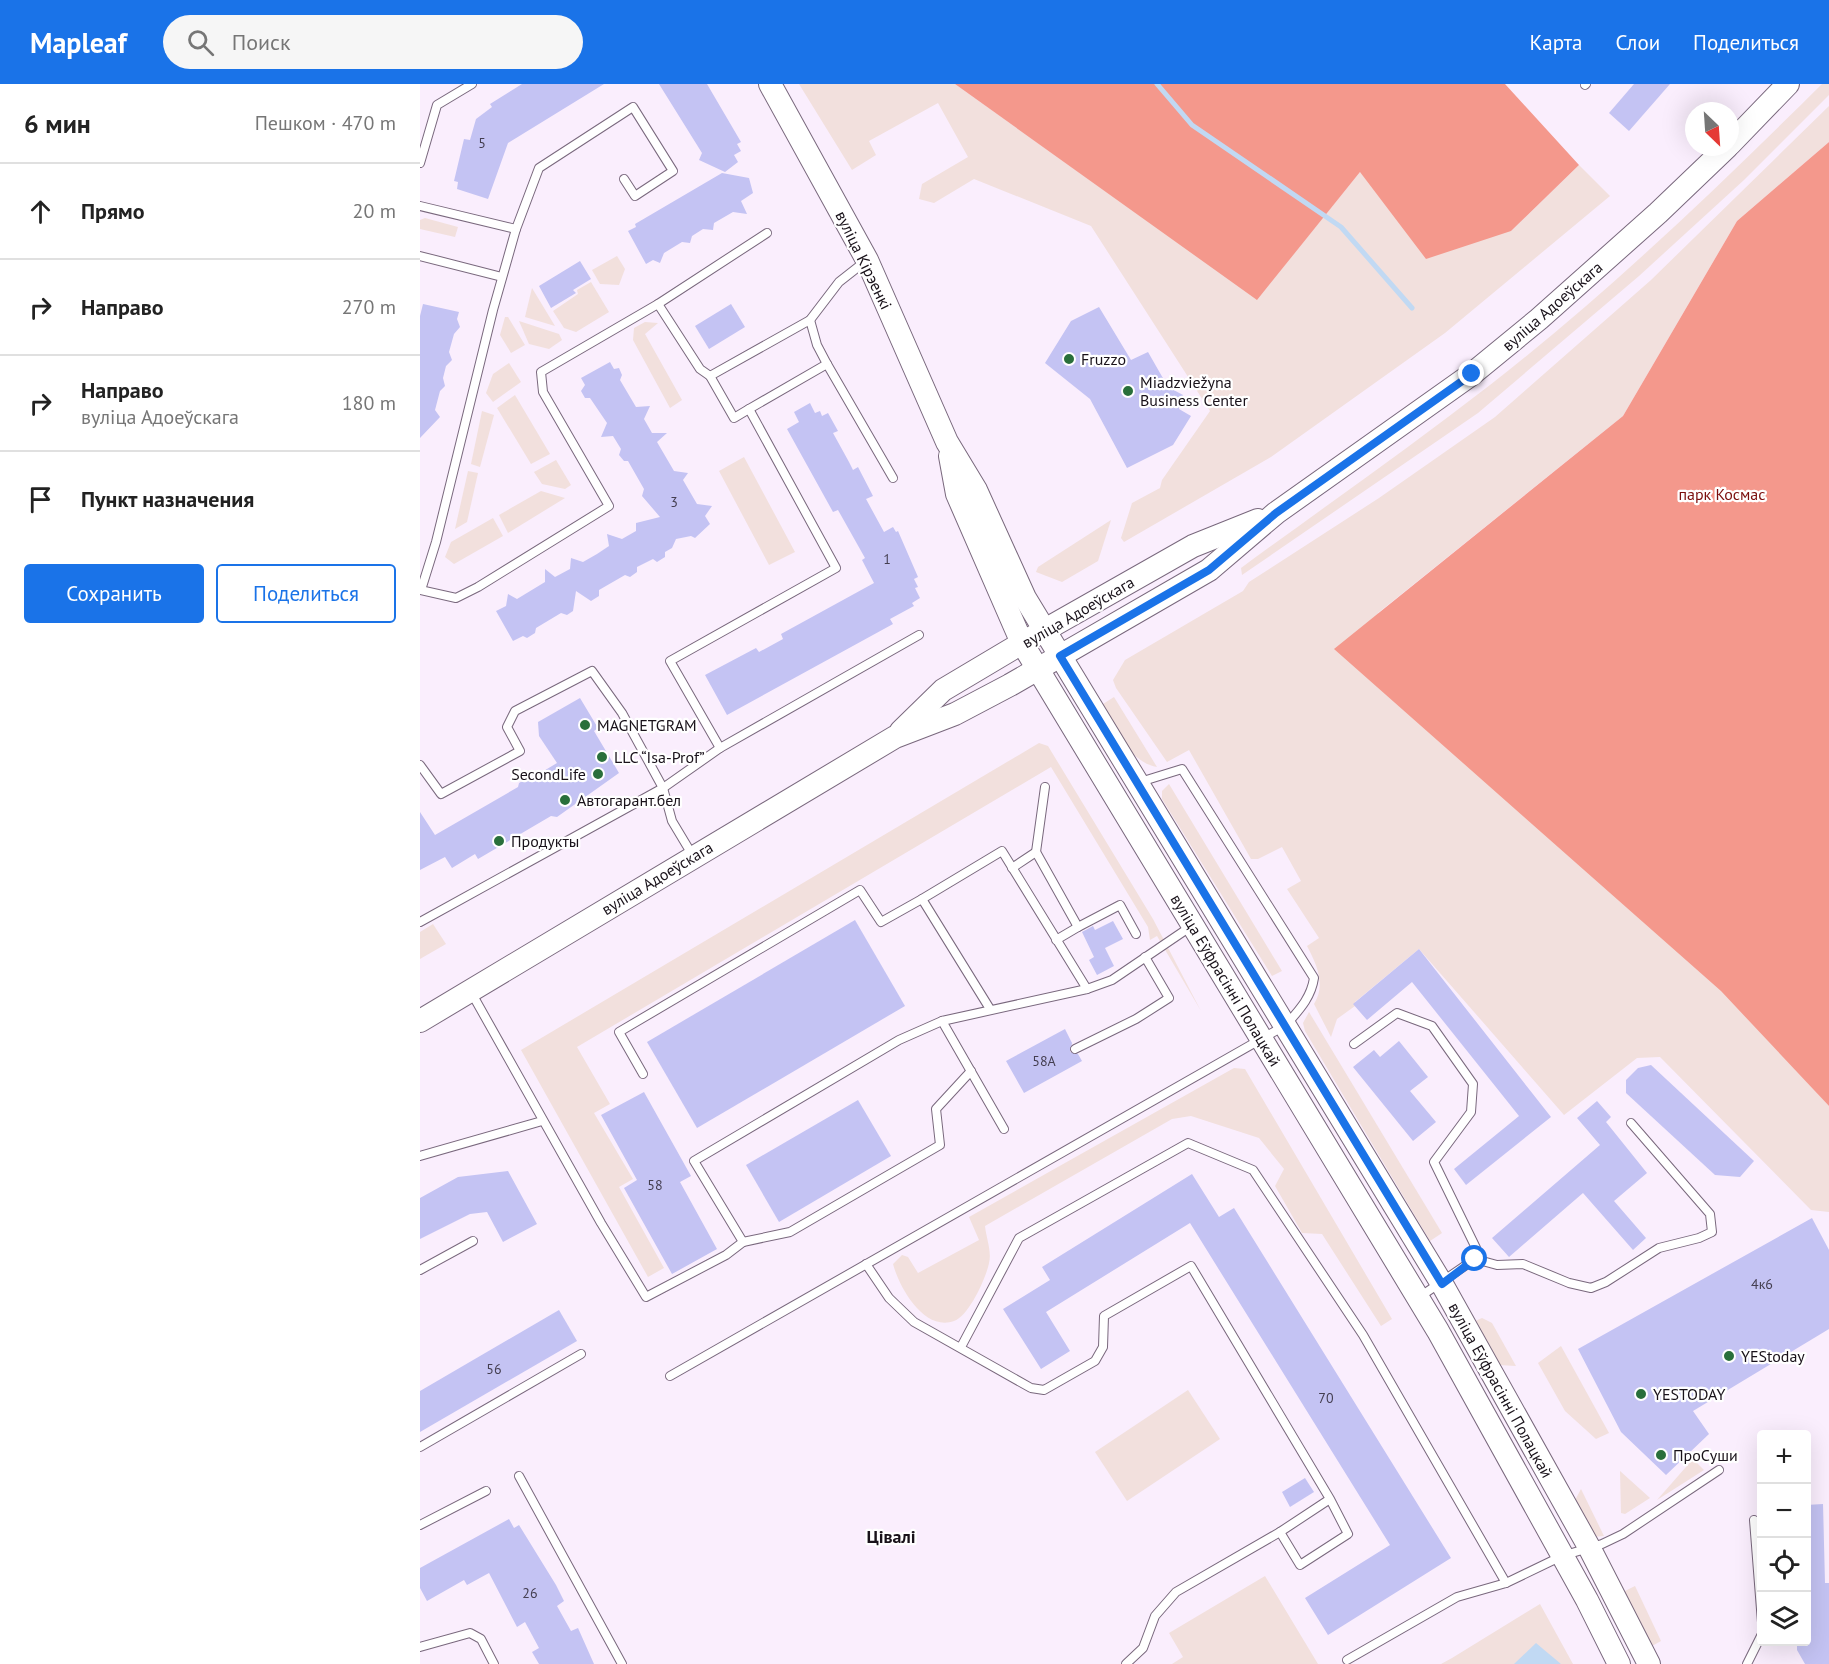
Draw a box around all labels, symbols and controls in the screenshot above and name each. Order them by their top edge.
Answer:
search box [163,15,583,69]
text: Mapleaf [30,24,127,61]
icon: search [184,26,217,59]
text: Поиск [232,28,291,56]
text: Карта [1529,29,1582,56]
text: Слои [1615,29,1660,56]
text: Поделиться [1693,29,1799,56]
north arrow [1685,102,1739,156]
text: 6 мин [24,107,91,140]
text: Пешком · 470 m [255,110,396,136]
house number: 5 [478,134,486,152]
icon: ahead [24,195,57,228]
text: Прямо [81,197,144,225]
text: 20 m [353,198,396,224]
street label: вуліца Кірэенкі [831,207,897,313]
street label: вуліца Адоеўскага [1498,257,1606,355]
icon: right [24,291,57,324]
text: Направо [81,293,164,321]
text: 270 m [342,294,396,320]
place label: Fruzzo [1081,349,1126,369]
marker: Fruzzo [1062,352,1076,366]
route end [1458,360,1484,386]
place label: Miadzviežyna Business Center [1140,372,1248,410]
text: Направо [81,376,164,404]
marker: Miadzviežyna Business Center [1121,384,1135,398]
icon: right [24,387,57,420]
text: 180 m [342,390,396,416]
text: вуліца Адоеўскага [81,404,239,430]
icon: arrive [24,483,57,516]
park label: парк Космас [1678,484,1766,504]
text: Пункт назначения [81,485,254,513]
house number: 3 [670,493,678,511]
house number: 1 [883,550,891,568]
button: Сохранить [24,564,204,623]
button: Поделиться [216,564,396,623]
street label: вуліца Адоеўскага [1018,572,1138,652]
place label: MAGNETGRAM [597,715,697,735]
marker: MAGNETGRAM [578,718,592,732]
place label: LLC “Isa-Prof” [614,747,705,767]
marker: LLC “Isa-Prof” [595,750,609,764]
place label: SecondLife [511,764,586,784]
marker: SecondLife [591,767,605,781]
place label: Автогарант.бел [577,790,681,810]
marker: Автогарант.бел [558,793,572,807]
place label: Продукты [511,831,579,851]
marker: Продукты [492,834,506,848]
street label: вуліца Адоеўскага [598,837,716,919]
street label: вуліца Еўфрасінні Полацкай [1167,890,1285,1070]
house number: 58А [1032,1052,1057,1070]
house number: 58 [647,1176,663,1194]
route start [1461,1245,1487,1271]
house number: 4к6 [1751,1275,1773,1293]
street label: вуліца Еўфрасінні Полацкай [1444,1299,1558,1481]
place label: YEStoday [1741,1346,1805,1366]
marker: YEStoday [1722,1349,1736,1363]
house number: 56 [486,1360,502,1378]
place label: YESTODAY [1653,1384,1725,1404]
marker: YESTODAY [1634,1387,1648,1401]
house number: 70 [1318,1389,1334,1407]
map controls [1757,1430,1811,1646]
button: + [1757,1430,1811,1484]
place label: ПроСуши [1673,1445,1738,1465]
marker: ПроСуши [1654,1448,1668,1462]
button: − [1757,1484,1811,1538]
district label: Цівалі [866,1525,916,1548]
button: locate [1757,1538,1811,1592]
house number: 26 [522,1584,538,1602]
button: layers [1757,1592,1811,1646]

